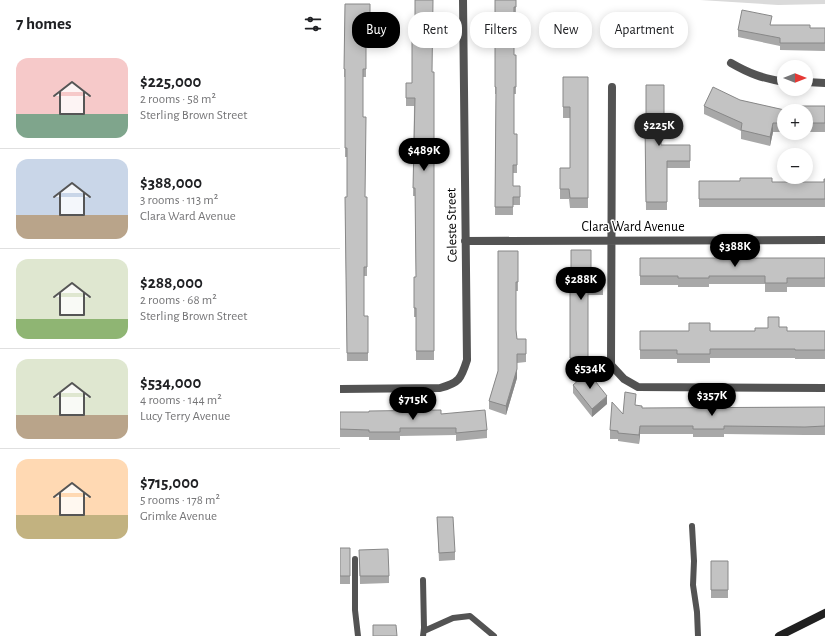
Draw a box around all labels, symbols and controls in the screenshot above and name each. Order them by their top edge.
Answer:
chip: Buy [352,12,400,48]
chip: Rent [408,12,462,48]
chip: Filters [470,12,531,48]
chip: New [539,12,592,48]
chip: Apartment [600,12,688,48]
icon: filters [302,13,324,35]
text: 7 homes [16,15,72,32]
north arrow [777,60,813,96]
map controls [777,60,813,184]
text: $225,000 [140,73,201,90]
icon: home [48,74,96,122]
text: 2 rooms · 58 m² [140,93,216,106]
button: + [777,104,813,140]
text: Sterling Brown Street [140,109,247,122]
pin: $225K [631,113,687,147]
text: $225K [643,119,675,132]
pin: $489K [396,138,452,172]
text: $489K [408,144,440,157]
button: − [777,148,813,184]
text: $388,000 [140,174,202,191]
icon: home [48,175,96,223]
street label: Celeste Street [444,187,460,262]
text: 3 rooms · 113 m² [140,194,218,207]
text: Clara Ward Avenue [140,210,236,223]
street label: Clara Ward Avenue [581,220,685,234]
pin: $388K [707,234,763,268]
text: $388K [719,240,751,253]
pin: $288K [553,267,609,301]
text: $288K [565,273,597,286]
text: $288,000 [140,274,203,291]
icon: home [48,275,96,323]
text: 2 rooms · 68 m² [140,294,217,307]
text: Sterling Brown Street [140,310,247,323]
pin: $534K [562,356,618,390]
text: $534K [574,362,606,375]
text: $534,000 [140,374,201,391]
icon: home [48,375,96,423]
pin: $357K [684,383,740,417]
pin: $715K [385,387,441,421]
text: $357K [697,389,727,402]
text: $715K [398,393,428,406]
text: 4 rooms · 144 m² [140,394,222,407]
text: Lucy Terry Avenue [140,410,230,423]
text: $715,000 [140,474,199,491]
icon: home [48,475,96,523]
text: 5 rooms · 178 m² [140,494,220,507]
text: Grimke Avenue [140,510,217,523]

